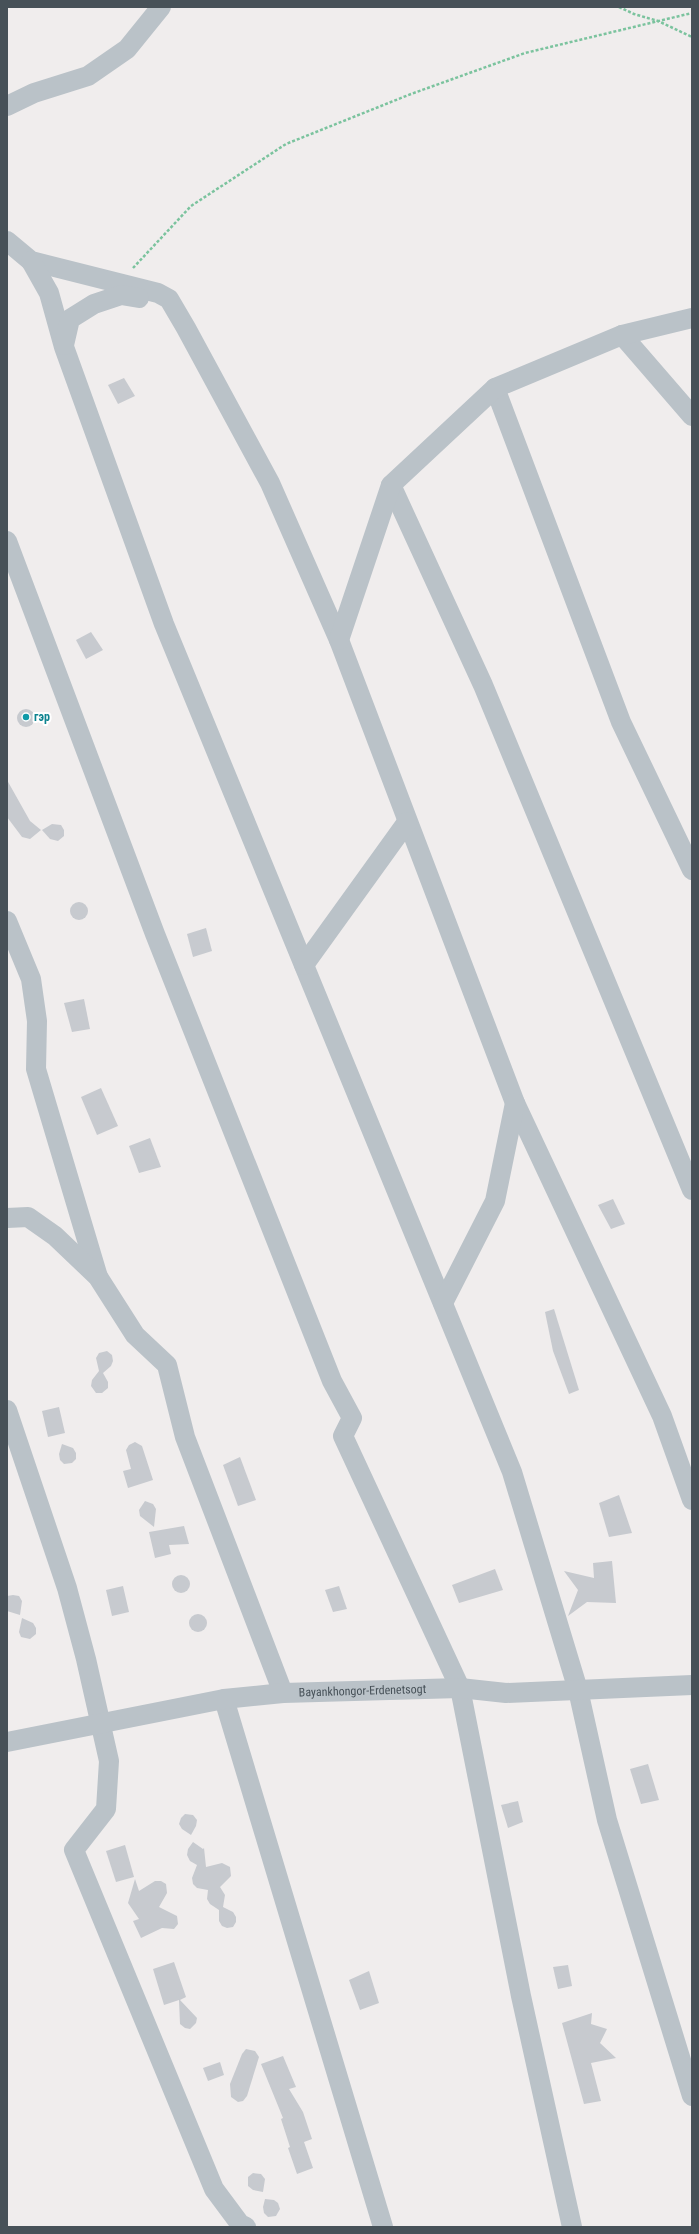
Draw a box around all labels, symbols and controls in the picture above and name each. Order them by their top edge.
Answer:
place label: гэр [34,710,50,724]
marker: гэр [21,712,31,722]
street label: Bayankhongor-Erdenetsogt [299,1682,427,1700]

